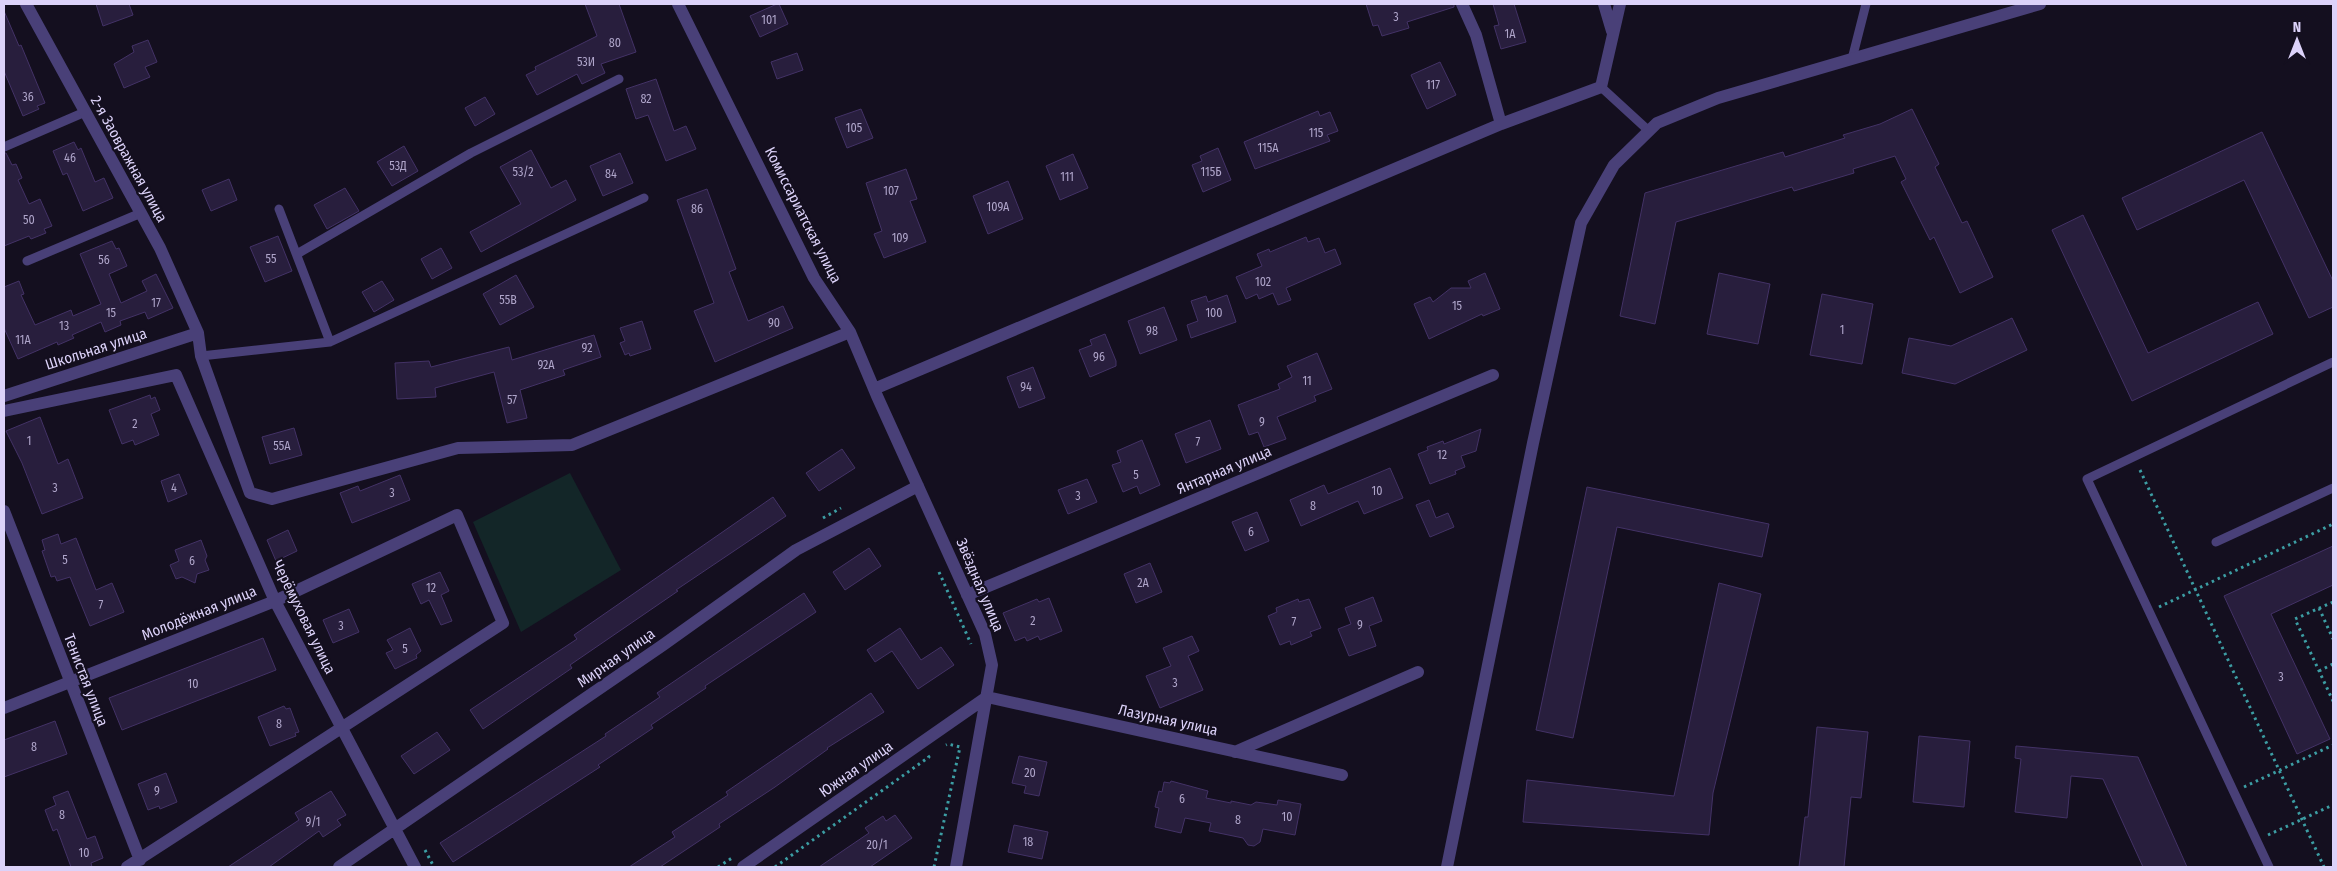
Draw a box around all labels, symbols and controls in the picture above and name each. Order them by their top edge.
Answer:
house number: 3 [1393,10,1399,24]
house number: 101 [761,13,777,27]
north arrow [2272,15,2322,65]
text: N [2293,19,2301,36]
house number: 1А [1505,27,1516,41]
house number: 80 [609,36,621,50]
house number: 53И [577,55,595,69]
house number: 117 [1426,78,1440,92]
house number: 36 [22,90,34,104]
house number: 82 [640,92,652,106]
street label: 2-я Заовражная улица [87,93,171,225]
house number: 105 [846,121,863,135]
house number: 115 [1309,126,1324,140]
house number: 115А [1257,141,1279,155]
street label: Комиссариатская улица [761,144,845,286]
house number: 46 [64,151,76,165]
house number: 53Д [389,159,407,173]
house number: 53/2 [512,165,534,179]
house number: 115Б [1200,165,1222,179]
house number: 84 [605,167,617,181]
house number: 111 [1060,170,1074,184]
house number: 107 [883,184,899,198]
house number: 109А [987,200,1010,214]
house number: 86 [691,202,703,216]
house number: 50 [23,213,35,227]
house number: 109 [892,231,909,245]
house number: 55 [266,252,277,266]
house number: 56 [98,253,110,267]
house number: 102 [1255,275,1271,289]
house number: 55В [499,293,517,307]
house number: 17 [151,296,161,310]
house number: 15 [1452,299,1463,313]
house number: 15 [106,306,117,320]
house number: 100 [1205,306,1223,320]
house number: 90 [768,316,780,330]
house number: 13 [59,319,69,333]
house number: 1 [1840,323,1844,337]
street label: Школьная улица [43,324,149,374]
house number: 98 [1146,324,1158,338]
house number: 11А [15,333,31,347]
house number: 92 [582,341,592,355]
house number: 96 [1093,350,1105,364]
house number: 92А [537,358,555,372]
house number: 11 [1302,374,1312,388]
house number: 94 [1020,380,1032,394]
house number: 57 [507,393,517,407]
house number: 9 [1259,415,1265,429]
house number: 2 [132,417,138,431]
house number: 1 [27,434,31,448]
house number: 7 [1196,435,1201,449]
house number: 55А [273,439,291,453]
street label: Янтарная улица [1174,442,1274,498]
house number: 12 [1437,448,1447,462]
house number: 5 [1133,468,1139,482]
house number: 3 [52,481,58,495]
house number: 4 [171,481,177,495]
house number: 10 [1372,484,1382,498]
house number: 3 [389,486,395,500]
house number: 3 [1075,489,1081,503]
house number: 8 [1310,499,1316,513]
house number: 6 [1248,525,1254,539]
street label: Звёздная улица [952,536,1008,634]
house number: 5 [62,553,68,567]
house number: 6 [189,554,195,568]
street label: Черёмуховая улица [269,557,339,677]
house number: 2А [1137,576,1149,590]
house number: 12 [426,581,436,595]
street label: Молодёжная улица [139,582,259,644]
house number: 7 [99,598,104,612]
house number: 2 [1030,614,1036,628]
house number: 7 [1292,615,1297,629]
house number: 9 [1357,618,1363,632]
house number: 3 [338,619,344,633]
street label: Мирная улица [574,625,658,691]
street label: Тенистая улица [60,631,112,729]
house number: 5 [402,642,408,656]
house number: 3 [2278,670,2284,684]
house number: 3 [1172,676,1178,690]
house number: 10 [188,677,198,691]
street label: Лазурная улица [1117,701,1219,739]
house number: 8 [276,717,282,731]
street label: Южная улица [816,737,896,801]
house number: 8 [31,740,37,754]
house number: 20 [1024,766,1036,780]
house number: 9 [154,784,160,798]
house number: 6 [1179,792,1185,806]
house number: 8 [59,808,65,822]
house number: 10 [1282,810,1292,824]
house number: 8 [1235,813,1241,827]
house number: 9/1 [306,815,320,829]
house number: 18 [1023,835,1033,849]
house number: 20/1 [866,838,888,852]
house number: 10 [79,846,89,860]

